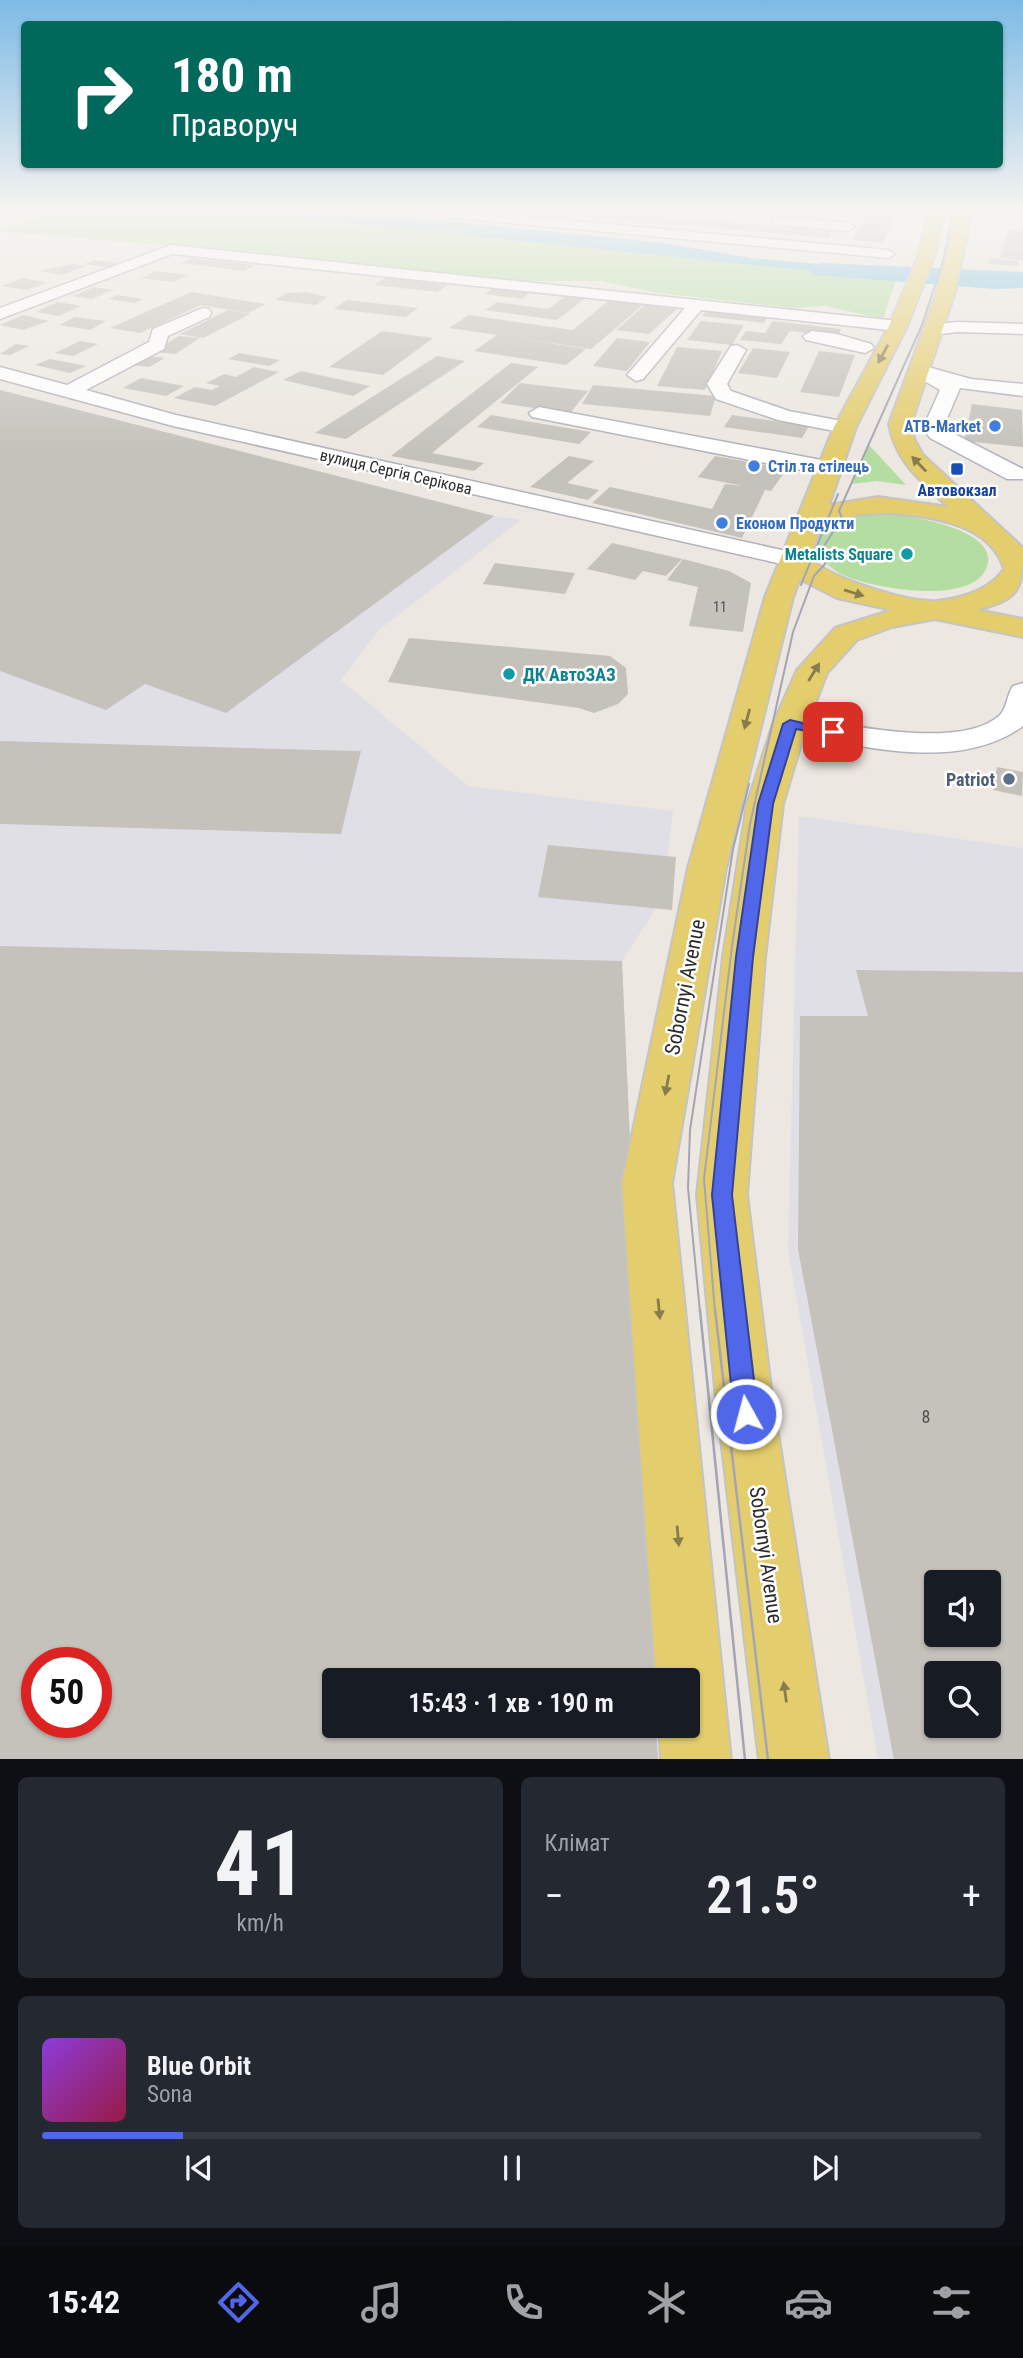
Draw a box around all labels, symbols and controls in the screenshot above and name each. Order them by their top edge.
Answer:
text: 180 m [171,47,293,104]
icon: right [56,49,147,140]
text: Праворуч [171,106,298,144]
one-way arrow [878,344,889,364]
place label: ATB-Market [904,417,981,436]
marker: ATB-Market [987,418,1003,434]
street label: вулиця Сергія Серікова [318,445,474,499]
one-way arrow [911,455,928,472]
place label: Стіл та стілець [768,457,869,476]
marker: Стіл та стілець [746,458,762,474]
marker: Автовокзал [949,461,965,477]
place label: Автовокзал [917,481,997,500]
place label: Економ Продукти [736,514,854,533]
marker: Економ Продукти [714,515,730,531]
place label: Metalists Square [785,545,893,564]
marker: Metalists Square [899,546,915,562]
one-way arrow [843,589,864,599]
house number: 11 [713,599,727,615]
one-way arrow [808,662,821,682]
place label: ДК АвтоЗАЗ [523,664,616,685]
marker: ДК АвтоЗАЗ [501,666,517,682]
pin [803,702,863,762]
one-way arrow [741,708,752,730]
icon: arrive [814,713,852,751]
place label: Patriot [946,769,995,790]
marker: Patriot [1001,771,1017,787]
street label: Sobornyi Avenue [660,917,710,1057]
one-way arrow [661,1074,672,1096]
one-way arrow [654,1299,665,1321]
position arrow [709,1377,783,1451]
house number: 8 [922,1406,930,1427]
street label: Sobornyi Avenue [745,1485,787,1625]
one-way arrow [673,1525,684,1547]
map controls [924,1570,1001,1738]
button: sound [924,1570,1001,1647]
speed limit sign: 50 [21,1647,112,1738]
button: search [924,1661,1001,1738]
one-way arrow [780,1681,791,1703]
text: 15:43 · 1 хв · 190 m [408,1688,614,1718]
text: 41 [214,1811,306,1917]
text: Клімат [545,1830,610,1857]
text: 21.5° [706,1865,819,1926]
text: − [545,1874,564,1918]
text: + [962,1874,981,1918]
text: km/h [237,1910,284,1937]
text: Blue Orbit [147,2051,251,2081]
text: Sona [147,2081,193,2108]
icon: previous [180,2149,218,2187]
icon: pause [493,2149,531,2187]
icon: next [806,2149,844,2187]
icon: directions [214,2278,263,2327]
icon: music [357,2278,406,2327]
icon: phone [499,2278,548,2327]
icon: climate [642,2278,691,2327]
icon: car [784,2278,833,2327]
icon: filters [927,2278,976,2327]
text: 15:42 [47,2283,120,2321]

